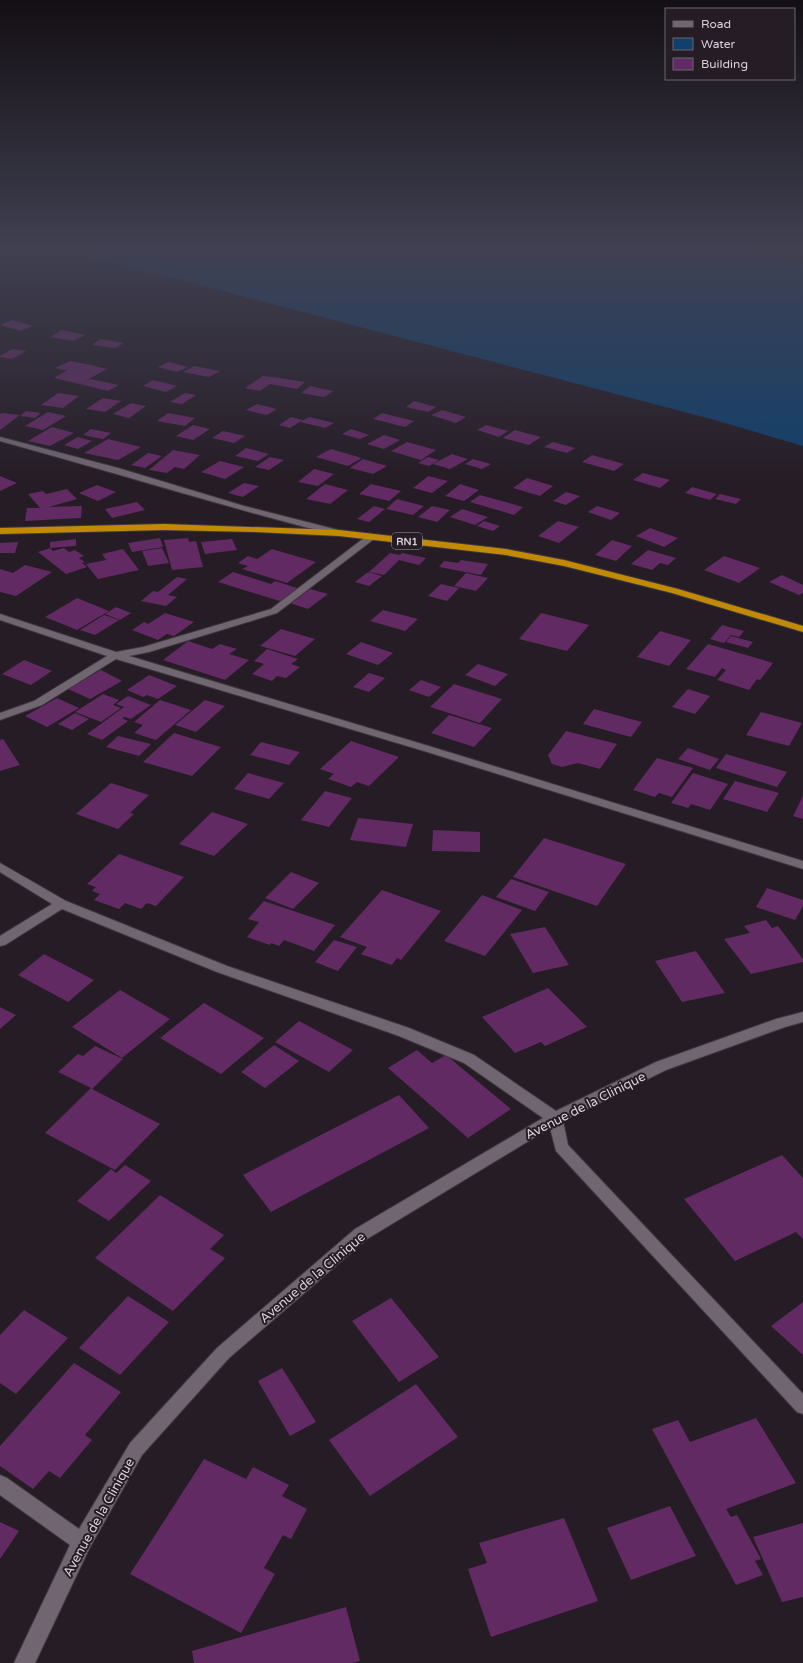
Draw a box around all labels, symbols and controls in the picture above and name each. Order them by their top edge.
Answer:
legend [665,8,795,80]
text: Road [701,17,731,31]
text: Water [701,37,736,51]
text: Building [701,57,748,71]
road number: RN1 [392,533,422,549]
street label: Avenue de la Clinique [523,1069,648,1143]
street label: Avenue de la Clinique [257,1229,369,1327]
street label: Avenue de la Clinique [60,1455,138,1579]

